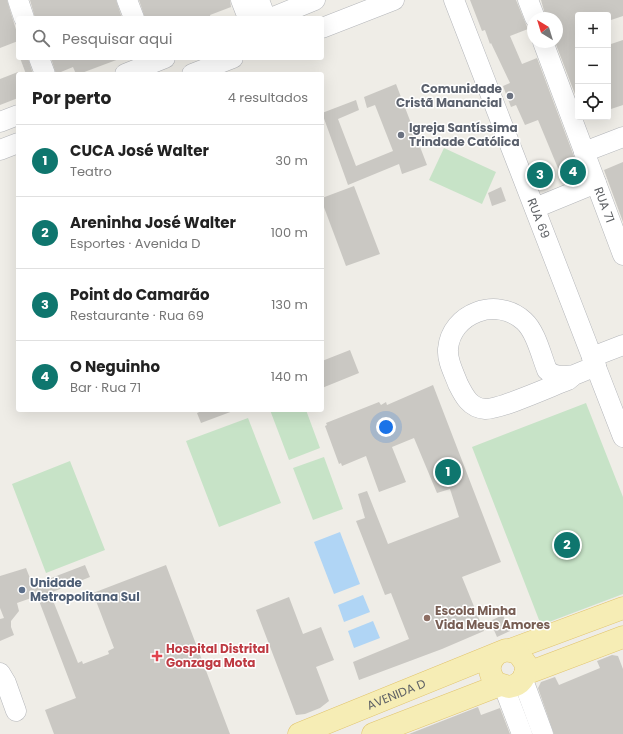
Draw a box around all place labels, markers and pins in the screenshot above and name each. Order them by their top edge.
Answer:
place label: Comunidade Cristã Manancial [396,80,503,111]
marker: Comunidade Cristã Manancial [505,91,515,101]
place label: Igreja Santíssima Trindade Católica [409,119,520,150]
marker: Igreja Santíssima Trindade Católica [396,130,406,140]
pin: 4 [560,157,586,187]
pin: 3 [527,160,553,190]
pin: 1 [435,457,461,487]
pin: 2 [554,530,580,560]
place label: Unidade Metropolitana Sul [30,574,140,605]
marker: Unidade Metropolitana Sul [17,585,27,595]
place label: Escola Minha Vida Meus Amores [435,602,551,633]
marker: Escola Minha Vida Meus Amores [422,613,432,623]
place label: Hospital Distrital Gonzaga Mota [166,640,269,671]
marker: Hospital Distrital Gonzaga Mota [151,650,163,662]

